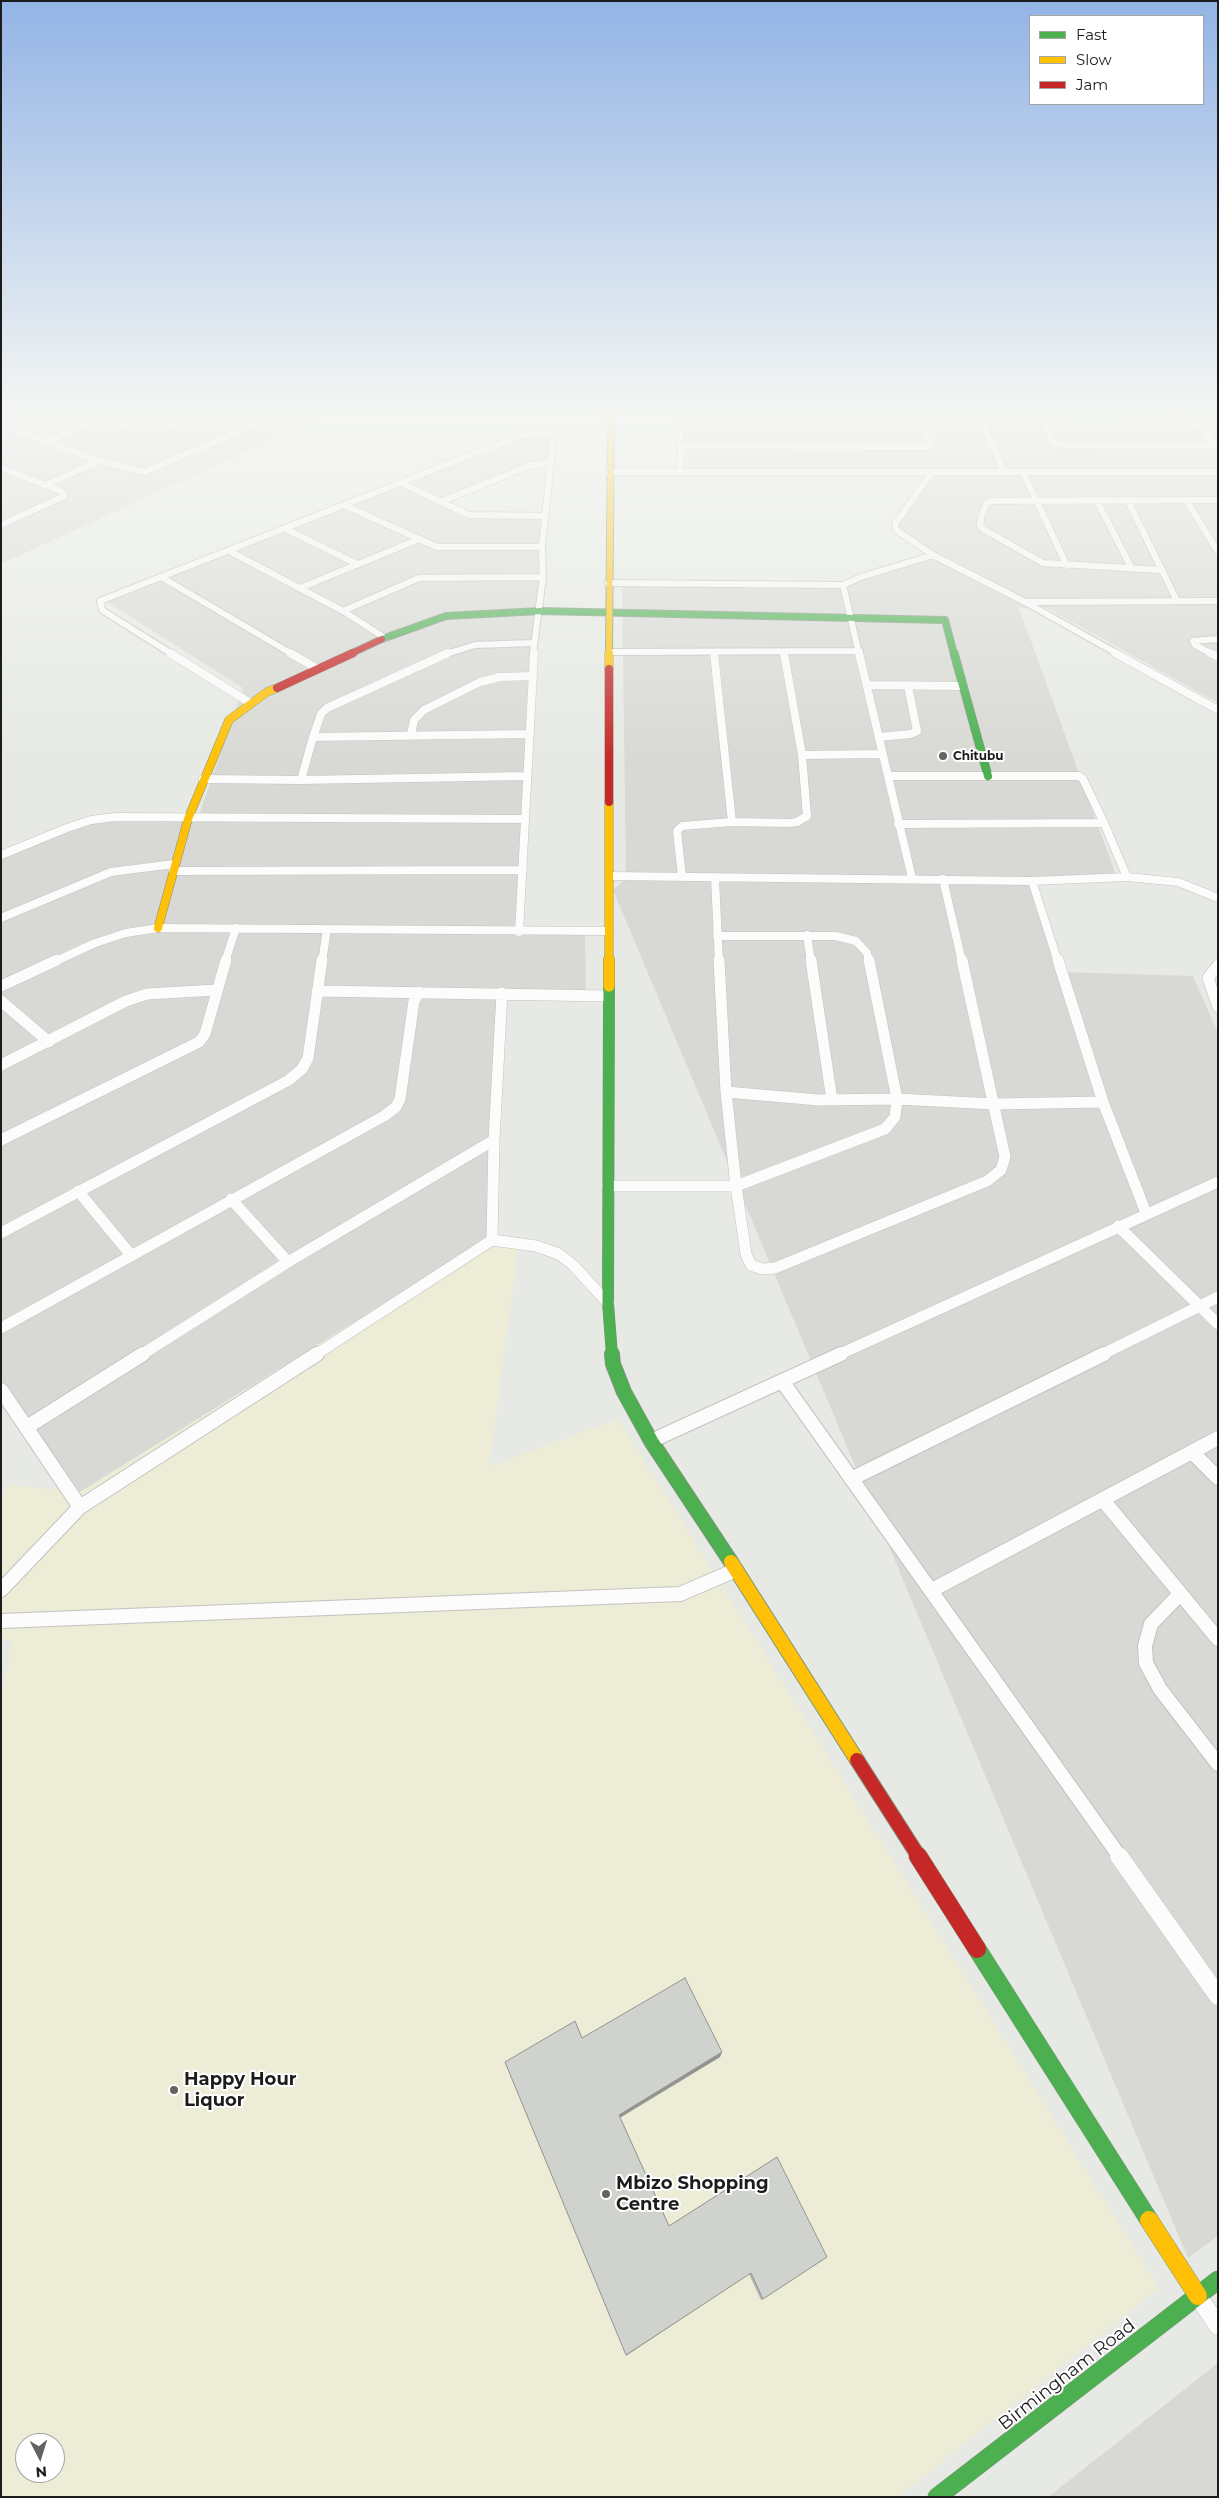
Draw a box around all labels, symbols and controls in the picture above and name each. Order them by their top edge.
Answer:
legend [1029,15,1204,105]
text: Fast [1076,25,1107,44]
text: Slow [1076,50,1112,69]
text: Jam [1076,75,1108,94]
place label: Chitubu [953,749,1004,763]
marker: Chitubu [937,750,949,762]
place label: Happy Hour Liquor [184,2069,297,2112]
marker: Happy Hour Liquor [168,2084,180,2096]
place label: Mbizo Shopping Centre [616,2173,769,2216]
marker: Mbizo Shopping Centre [600,2188,612,2200]
street label: Birmingham Road [994,2315,1140,2435]
north arrow [15,2433,65,2483]
text: N [35,2462,48,2481]

